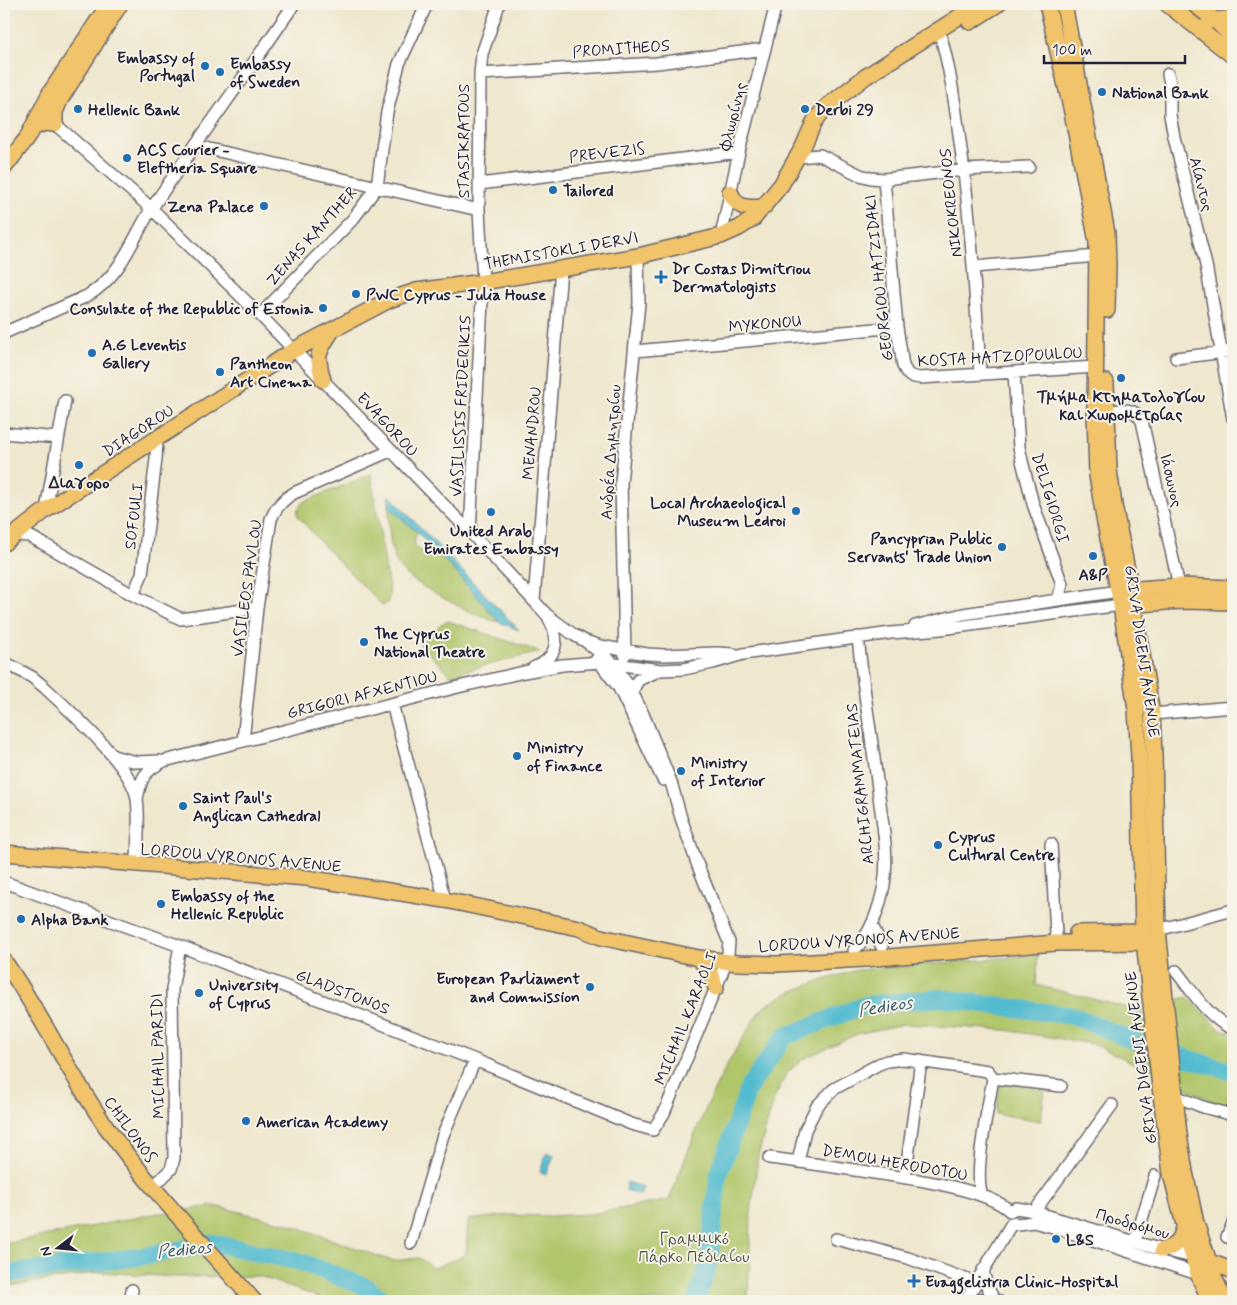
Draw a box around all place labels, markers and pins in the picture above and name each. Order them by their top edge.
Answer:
place label: Embassy of Portugal [117,48,196,88]
place label: Embassy of Sweden [230,54,300,93]
marker: Embassy of Portugal [199,60,211,72]
marker: Embassy of Sweden [214,66,226,78]
place label: National Bank [1112,83,1210,104]
marker: National Bank [1096,86,1108,98]
place label: Hellenic Bank [88,100,181,121]
place label: Derbi 29 [815,100,874,121]
marker: Hellenic Bank [72,103,84,115]
marker: Derbi 29 [799,103,811,115]
place label: ACS Courier - Eleftheria Square [137,140,258,179]
marker: ACS Courier - Eleftheria Square [121,152,133,164]
place label: Tailored [563,181,614,202]
marker: Tailored [547,184,559,196]
place label: Zena Palace [167,197,254,218]
marker: Zena Palace [258,200,270,212]
place label: Dr Costas Dimitriou Dermatologists [672,259,811,300]
marker: Dr Costas Dimitriou Dermatologists [654,270,668,284]
place label: PWC Cyprus - Julia House [366,285,546,306]
marker: PWC Cyprus - Julia House [350,288,362,300]
place label: Consulate of the Republic of Estonia [70,299,313,320]
marker: Consulate of the Republic of Estonia [317,302,329,314]
place label: A.G Leventis Gallery [102,335,187,374]
marker: A.G Leventis Gallery [86,347,98,359]
place label: Pantheon Art Cinema [230,354,312,393]
marker: Pantheon Art Cinema [214,366,226,378]
marker: Τμήμα Κτηματολογίου και Χωρομετρίας [1115,372,1127,384]
place label: Τμήμα Κτηματολογίου και Χωρομετρίας [1036,387,1206,426]
marker: Διαγορο [73,459,85,471]
place label: Διαγορο [48,473,109,494]
place label: Local Archaeological Museum Ledroi [650,493,786,532]
marker: Local Archaeological Museum Ledroi [790,505,802,517]
marker: United Arab Emirates Embassy [485,506,497,518]
place label: United Arab Emirates Embassy [423,521,559,560]
place label: Pancyprian Public Servants' Trade Union [848,529,992,568]
marker: Pancyprian Public Servants' Trade Union [996,541,1008,553]
marker: A&P [1087,550,1099,562]
place label: A&P [1078,565,1108,586]
place label: The Cyprus National Theatre [374,624,486,663]
marker: The Cyprus National Theatre [358,636,370,648]
place label: Ministry of Finance [527,738,603,777]
marker: Ministry of Finance [511,750,523,762]
place label: Ministry of Interior [691,753,765,792]
marker: Ministry of Interior [675,765,687,777]
place label: Saint Paul's Anglican Cathedral [193,788,320,829]
marker: Saint Paul's Anglican Cathedral [177,800,189,812]
place label: Cyprus Cultural Centre [948,827,1056,866]
marker: Cyprus Cultural Centre [932,839,944,851]
place label: Embassy of the Hellenic Republic [171,886,284,925]
marker: Embassy of the Hellenic Republic [155,898,167,910]
place label: Alpha Bank [31,910,108,931]
marker: Alpha Bank [15,913,27,925]
place label: European Parliament and Commission [436,969,580,1008]
place label: University of Cyprus [209,975,279,1014]
marker: European Parliament and Commission [584,981,596,993]
marker: University of Cyprus [193,987,205,999]
place label: American Academy [256,1112,388,1133]
marker: American Academy [240,1115,252,1127]
place label: L&S [1066,1230,1094,1251]
marker: L&S [1050,1233,1062,1245]
place label: Euaggelistria Clinic-Hospital [925,1272,1118,1295]
marker: Euaggelistria Clinic-Hospital [907,1274,921,1288]

